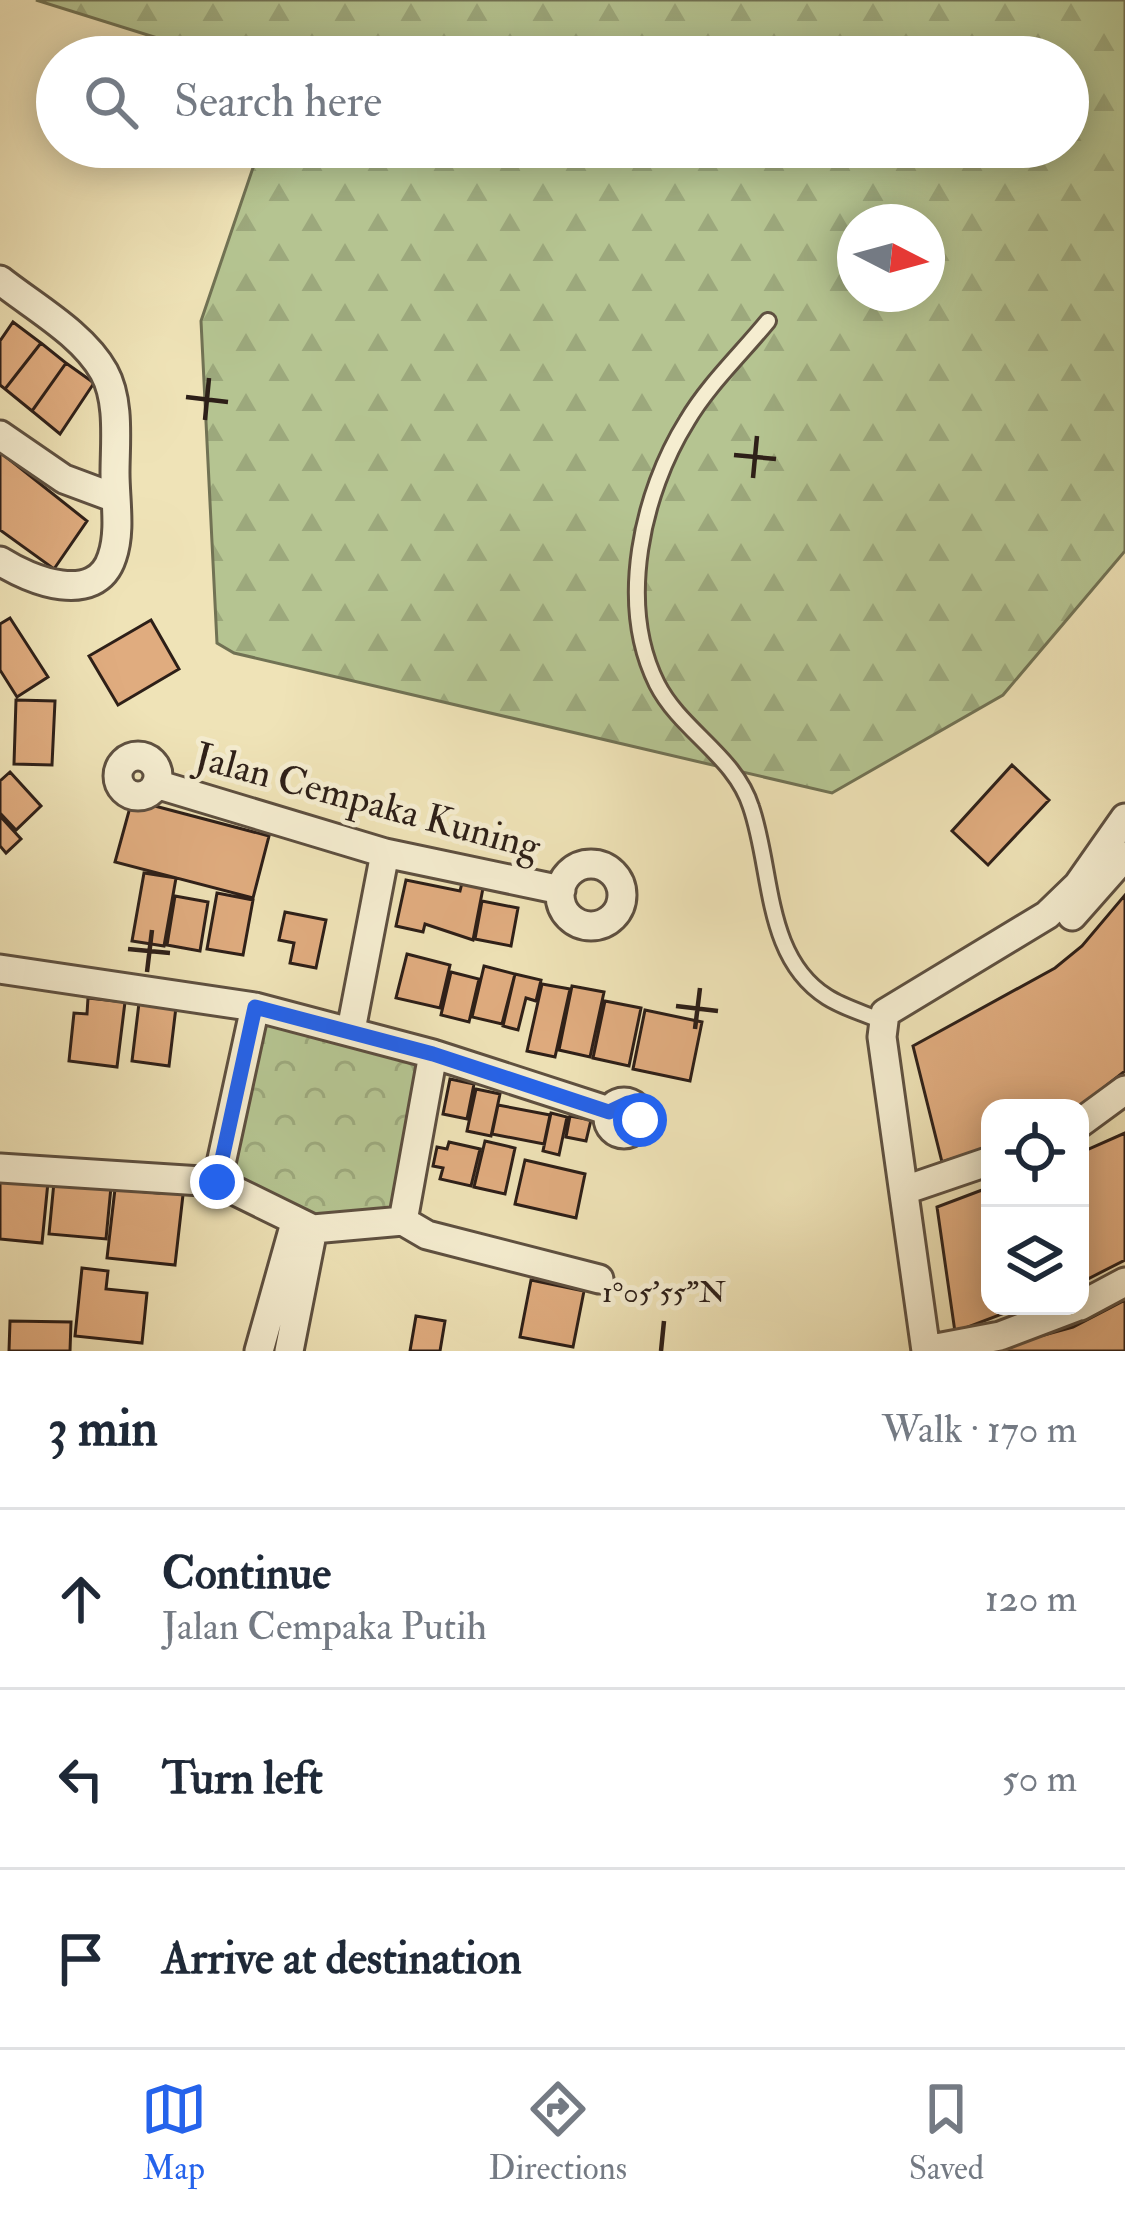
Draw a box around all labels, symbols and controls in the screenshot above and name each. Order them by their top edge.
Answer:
search box [36,36,1089,168]
icon: search [78,69,144,135]
text: Search here [174,74,382,130]
north arrow [837,204,945,312]
street label: Jalan Cempaka Kuning [189,732,546,871]
route start [613,1093,667,1147]
map controls [981,1099,1089,1315]
button: locate [981,1099,1089,1207]
route end [190,1155,244,1209]
button: layers [981,1207,1089,1315]
text: 1°05'55"N [602,1274,726,1311]
text: 3 min [48,1397,158,1461]
text: Walk · 170 m [882,1405,1077,1454]
text: Continue [162,1546,331,1602]
icon: ahead [48,1566,114,1632]
text: 120 m [985,1574,1077,1623]
text: Jalan Cempaka Putih [162,1602,487,1651]
icon: left [48,1746,114,1812]
text: Turn left [162,1751,323,1807]
text: 50 m [1002,1754,1077,1803]
icon: arrive [48,1926,114,1992]
text: Arrive at destination [162,1931,522,1987]
tab: Map [141,2076,207,2189]
tab: Directions [489,2076,627,2189]
tab: Saved [909,2076,984,2189]

